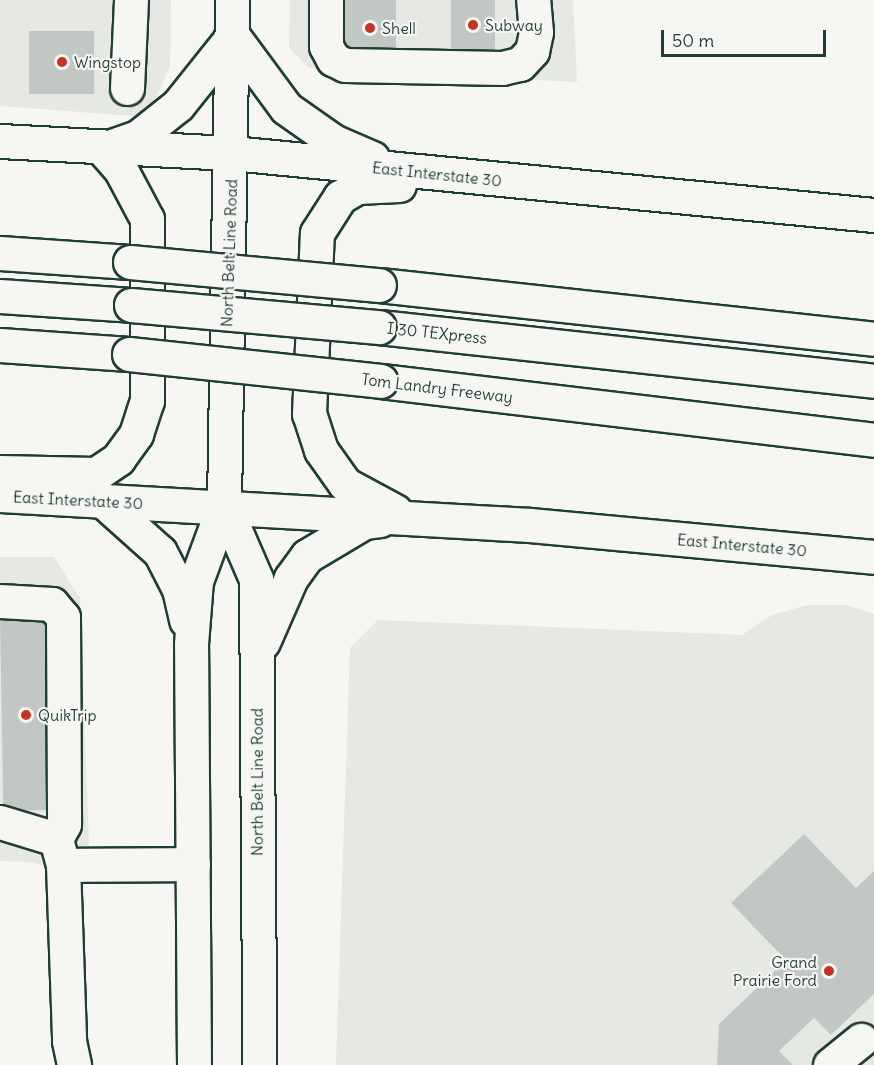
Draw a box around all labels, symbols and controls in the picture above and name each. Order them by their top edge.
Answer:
place label: Subway [485,15,543,35]
place label: Shell [382,18,416,38]
marker: Subway [466,18,480,32]
scale bar [664,18,829,56]
marker: Shell [363,21,377,35]
text: 50 m [672,29,714,52]
place label: Wingstop [74,52,141,72]
marker: Wingstop [55,55,69,69]
street label: East Interstate 30 [371,158,503,190]
street label: North Belt Line Road [217,179,241,327]
street label: I 30 TEXpress [386,318,488,348]
street label: Tom Landry Freeway [360,369,514,407]
street label: East Interstate 30 [12,487,144,513]
street label: East Interstate 30 [676,530,808,560]
place label: QuikTrip [38,705,97,725]
marker: QuikTrip [19,708,33,722]
street label: North Belt Line Road [247,708,267,856]
place label: Grand Prairie Ford [733,952,817,990]
marker: Grand Prairie Ford [822,964,836,978]

